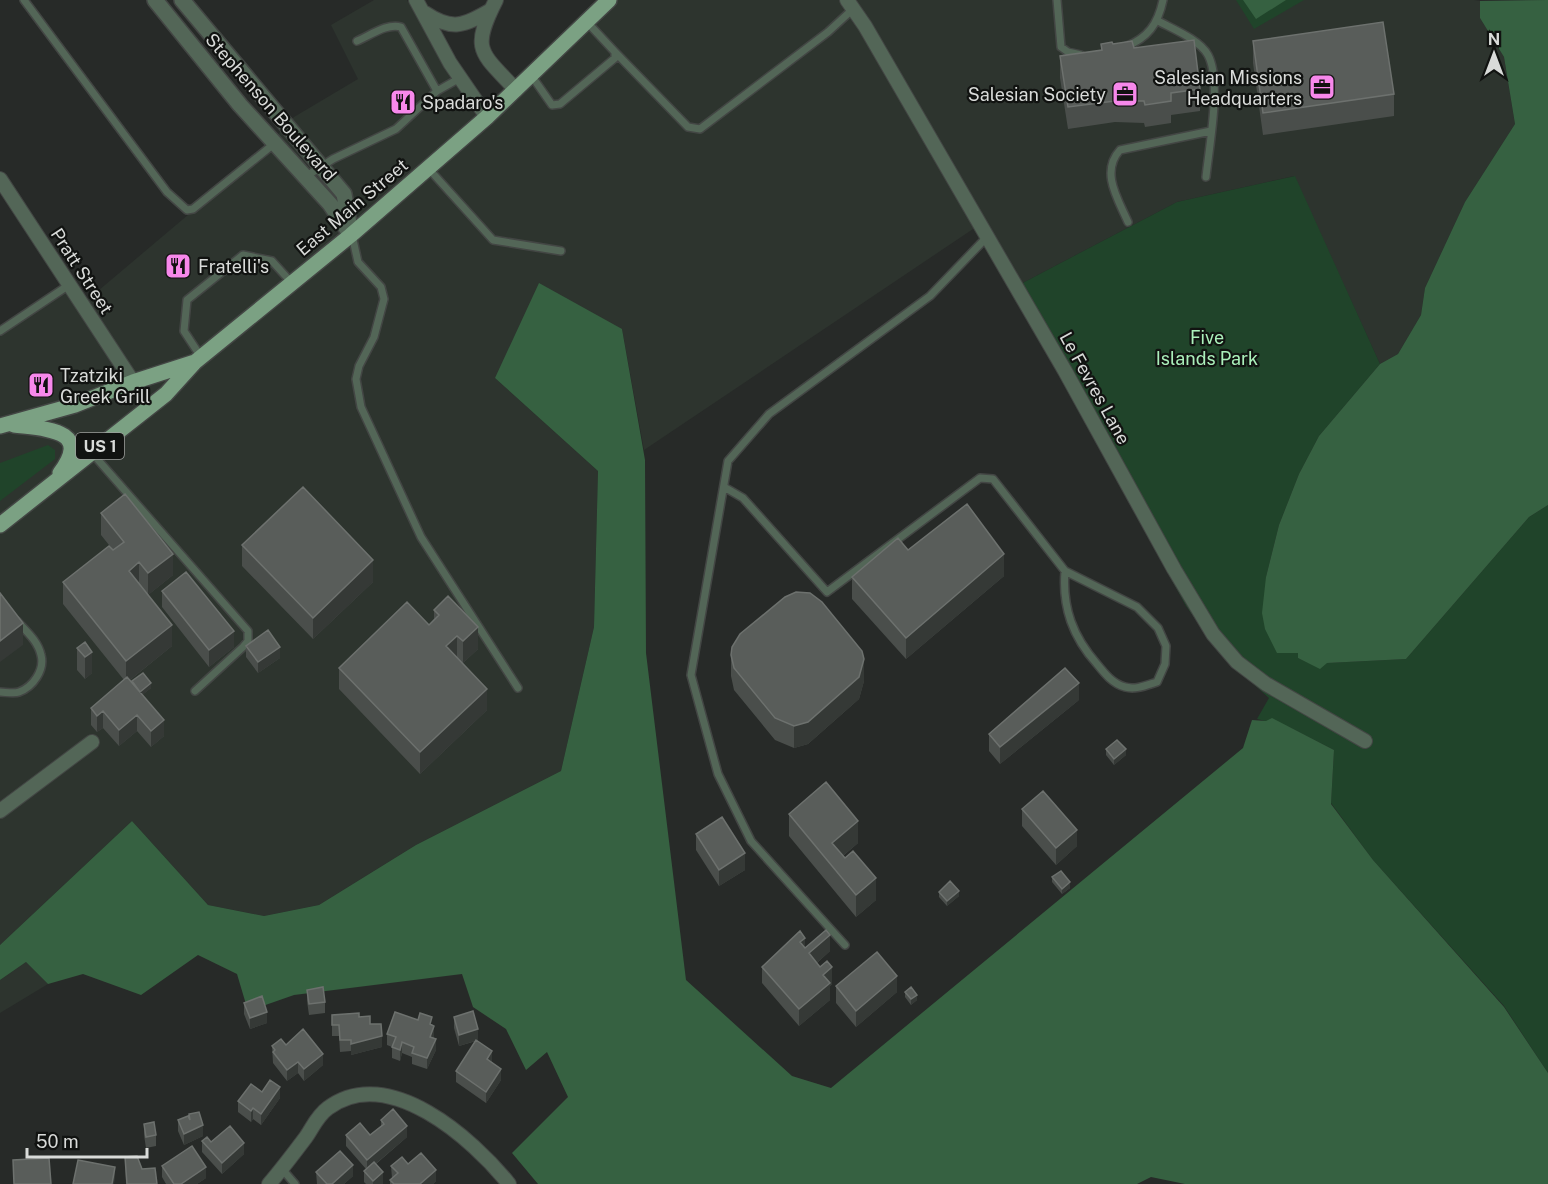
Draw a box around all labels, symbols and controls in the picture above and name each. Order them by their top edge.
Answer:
north arrow [1464,24,1524,84]
street label: Stephenson Boulevard [201,29,341,185]
text: N [1488,30,1500,49]
place label: Salesian Missions Headquarters [1154,67,1302,109]
office icon: Salesian Missions Headquarters [1307,72,1337,102]
office icon: Salesian Society [1110,79,1140,109]
place label: Salesian Society [968,84,1106,105]
restaurant icon: Spadaro's [388,87,418,117]
place label: Spadaro's [422,92,503,113]
street label: East Main Street [292,154,412,260]
street label: Pratt Street [47,224,117,318]
restaurant icon: Fratelli's [163,251,193,281]
place label: Fratelli's [198,256,269,277]
park label: Five Islands Park [1156,327,1258,369]
street label: Le Fevres Lane [1055,328,1135,448]
place label: Tzatziki Greek Grill [60,365,150,407]
restaurant icon: Tzatziki Greek Grill [26,370,56,400]
road number: US 1 [76,433,124,459]
scale bar [27,1121,147,1159]
text: 50 m [36,1131,79,1152]

